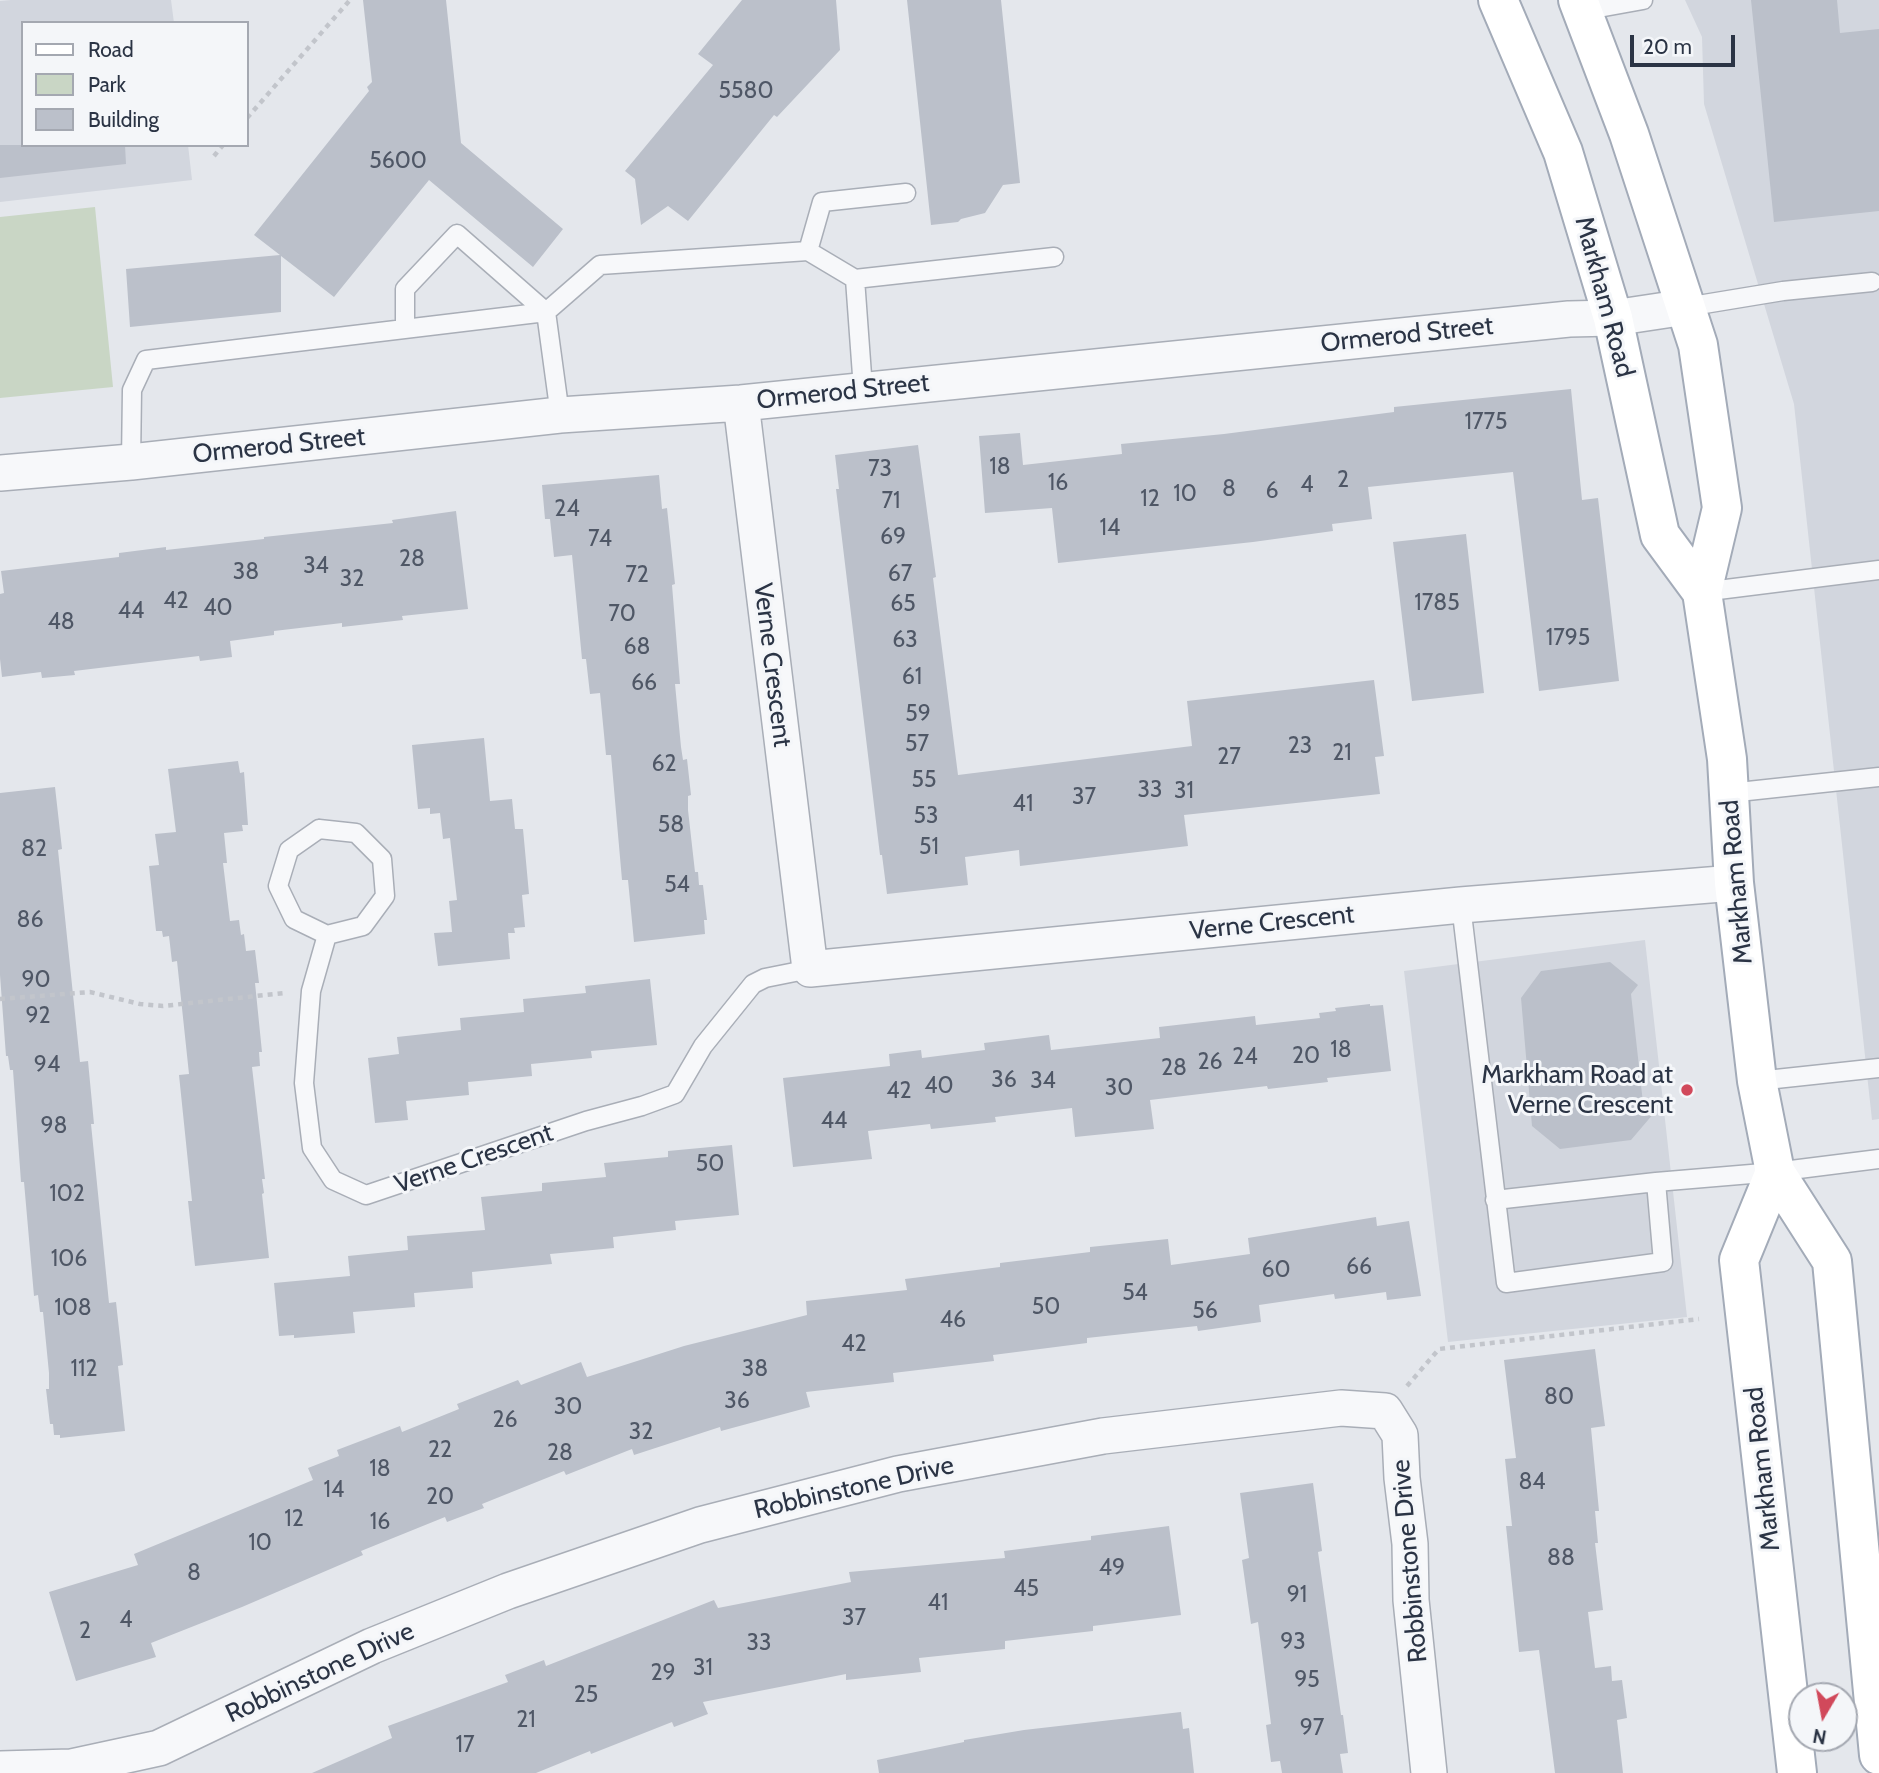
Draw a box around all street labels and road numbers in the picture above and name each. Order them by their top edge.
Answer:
street label: Markham Road [1568,213,1640,381]
street label: Ormerod Street [1319,310,1495,360]
street label: Ormerod Street [755,367,931,417]
street label: Ormerod Street [191,421,367,471]
street label: Verne Crescent [746,581,798,749]
street label: Markham Road [1714,798,1760,966]
street label: Verne Crescent [1188,899,1356,947]
street label: Verne Crescent [391,1117,557,1201]
street label: Markham Road [1739,1385,1787,1553]
street label: Robbinstone Drive [751,1450,957,1526]
street label: Robbinstone Drive [1386,1458,1434,1664]
street label: Robbinstone Drive [221,1616,419,1730]

